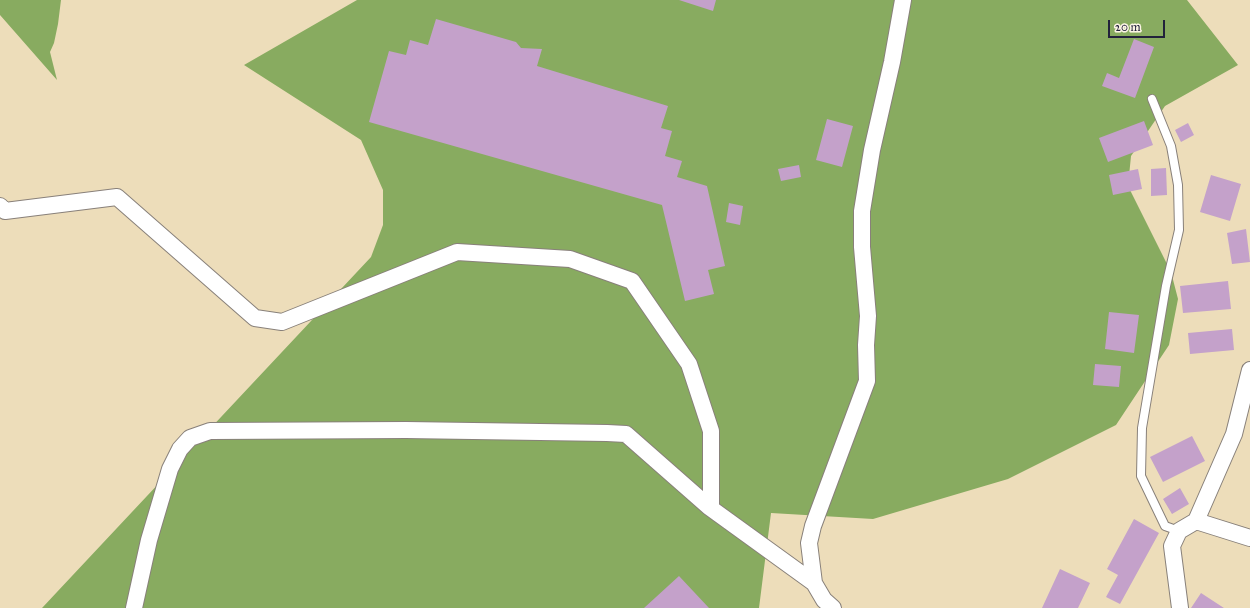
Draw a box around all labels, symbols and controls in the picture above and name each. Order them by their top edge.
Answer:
scale bar [1110,12,1167,38]
text: 20 m [1115,20,1141,34]

